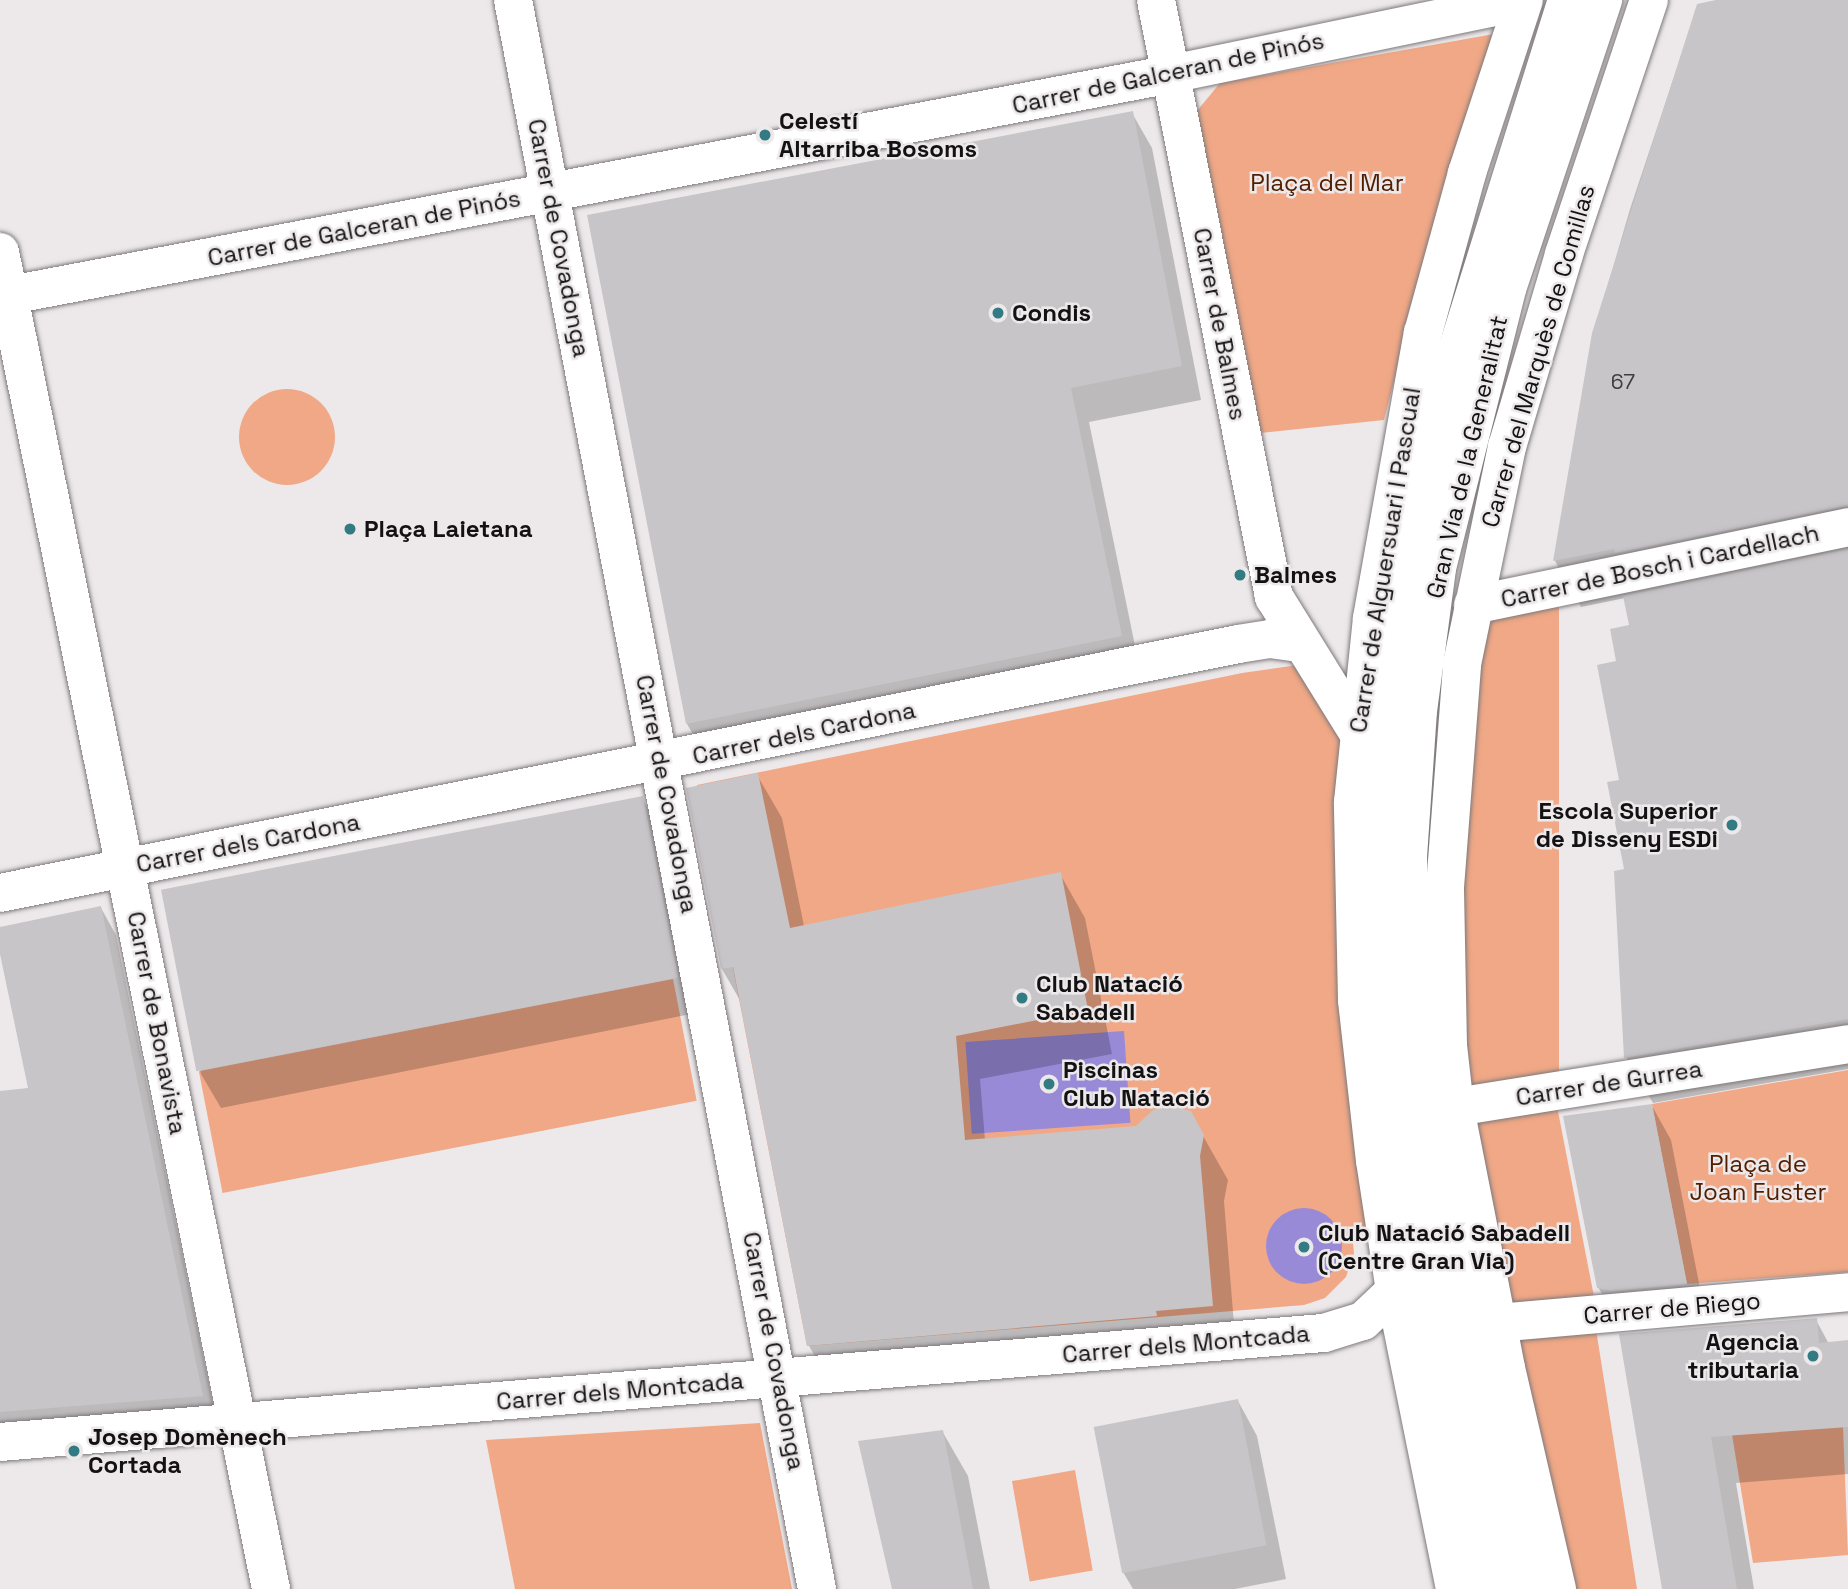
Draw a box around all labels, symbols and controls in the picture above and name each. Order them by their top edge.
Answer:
street label: Carrer de Galceran de Pinós [1010,26,1326,120]
place label: Celestí Altarriba Bosoms [779,107,977,163]
street label: Carrer de Covadonga [522,116,596,360]
marker: Celestí Altarriba Bosoms [757,127,773,143]
park label: Plaça del Mar [1250,169,1404,197]
street label: Carrer del Marquès de Comillas [1475,181,1601,531]
street label: Carrer de Galceran de Pinós [205,184,523,272]
street label: Carrer de Balmes [1187,225,1253,423]
place label: Condis [1012,299,1091,327]
marker: Condis [990,305,1006,321]
street label: Gran Via de la Generalitat [1420,313,1514,601]
house number: 67 [1611,369,1635,395]
street label: Carrer de Alguersuari I Pascual [1343,385,1427,735]
place label: Plaça Laietana [364,515,533,543]
street label: Carrer de Bosch i Cardellach [1498,518,1822,614]
marker: Plaça Laietana [342,521,358,537]
place label: Balmes [1254,561,1337,589]
marker: Balmes [1232,567,1248,583]
street label: Carrer de Covadonga [630,672,704,916]
street label: Carrer dels Cardona [690,695,918,771]
place label: Escola Superior de Disseny ESDi [1536,797,1718,853]
street label: Carrer dels Cardona [134,807,362,879]
marker: Escola Superior de Disseny ESDi [1724,817,1740,833]
street label: Carrer de Bonavista [121,909,193,1137]
place label: Club Natació Sabadell [1036,970,1183,1026]
marker: Club Natació Sabadell [1014,990,1030,1006]
street label: Carrer de Gurrea [1514,1054,1704,1112]
place label: Piscinas Club Natació [1063,1056,1210,1112]
marker: Piscinas Club Natació [1041,1076,1057,1092]
park label: Plaça de Joan Fuster [1689,1150,1827,1206]
place label: Club Natació Sabadell (Centre Gran Via) [1318,1219,1570,1275]
street label: Carrer de Covadonga [737,1229,811,1473]
marker: Club Natació Sabadell (Centre Gran Via) [1296,1239,1312,1255]
street label: Carrer de Riego [1582,1286,1762,1330]
street label: Carrer dels Montcada [1061,1319,1311,1369]
place label: Agencia tributaria [1687,1328,1799,1384]
marker: Agencia tributaria [1805,1348,1821,1364]
street label: Carrer dels Montcada [495,1366,745,1416]
place label: Josep Domènech Cortada [88,1423,287,1479]
marker: Josep Domènech Cortada [66,1443,82,1459]

